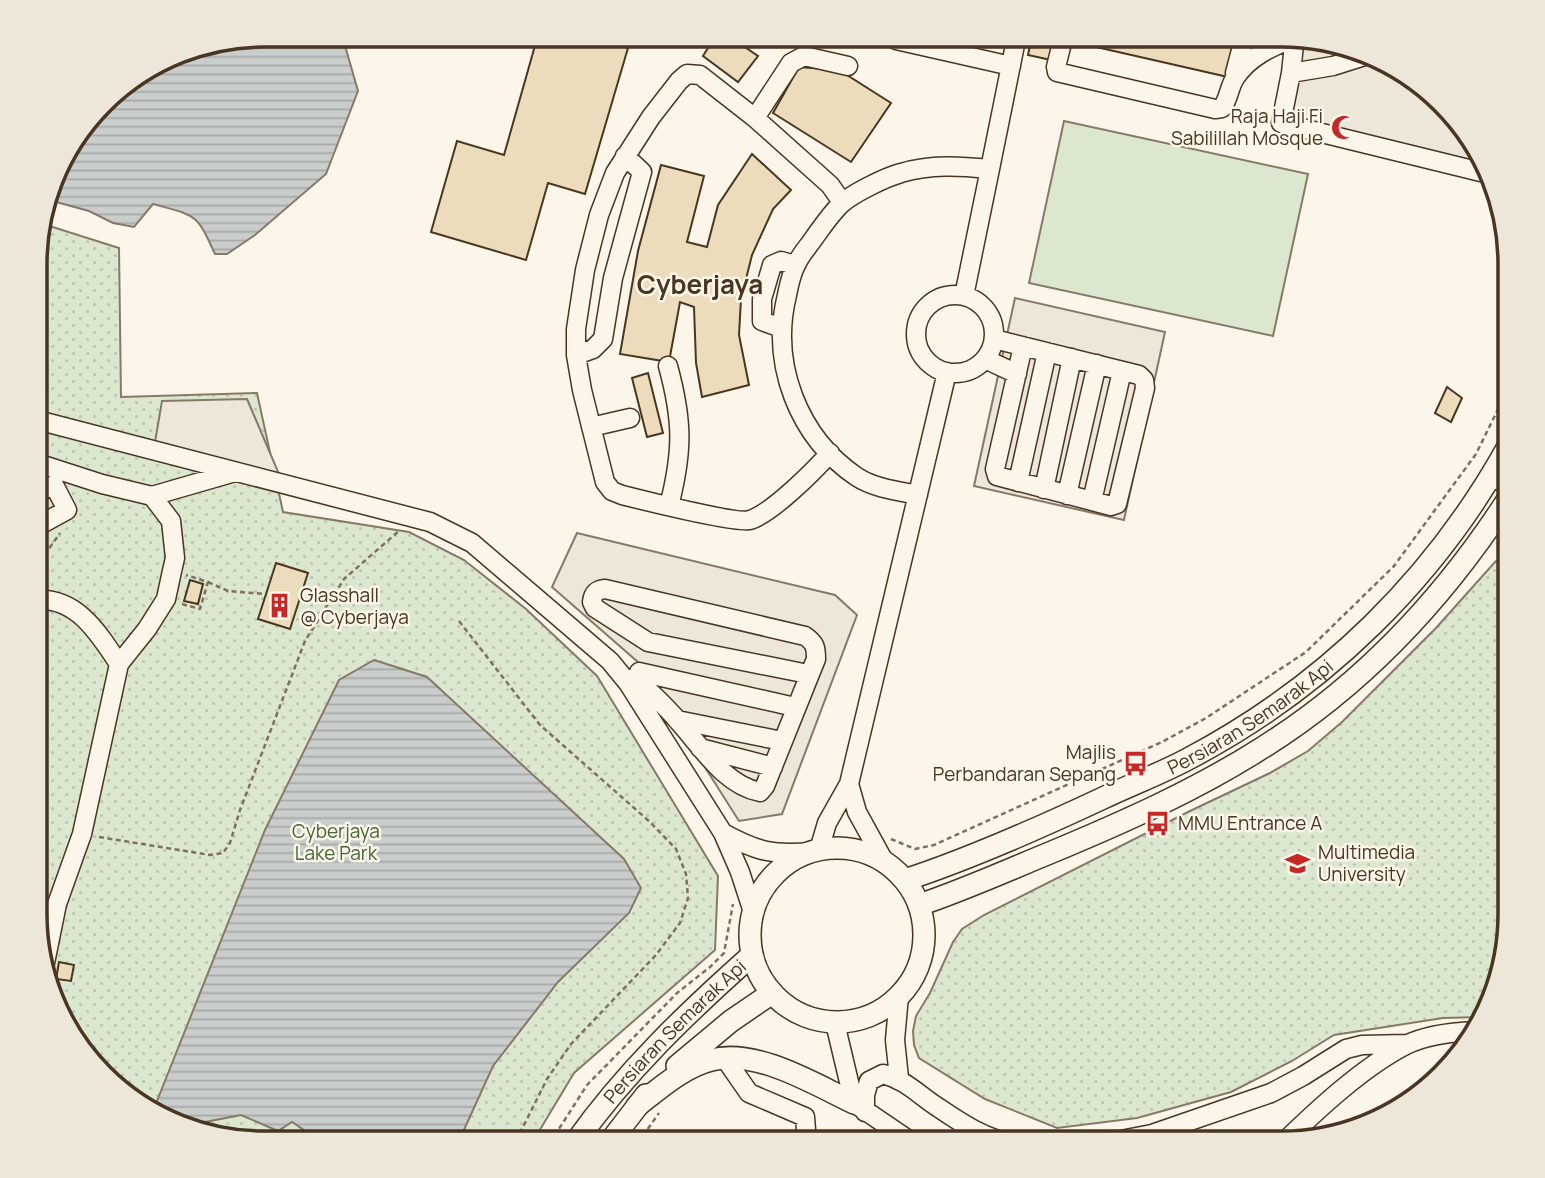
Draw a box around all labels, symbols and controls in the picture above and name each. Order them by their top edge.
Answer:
place label: Raja Haji Fi Sabilillah Mosque [1171,103,1323,151]
mosque icon: Raja Haji Fi Sabilillah Mosque [1329,113,1357,141]
district label: Cyberjaya [637,266,763,302]
place label: Glasshall @ Cyberjaya [300,582,409,630]
building icon: Glasshall @ Cyberjaya [266,592,294,620]
street label: Persiaran Semarak Api [1163,653,1339,780]
place label: Majlis Perbandaran Sepang [933,739,1116,787]
bus stop icon: Majlis Perbandaran Sepang [1122,749,1150,777]
bus stop icon: MMU Entrance A [1144,809,1172,837]
place label: MMU Entrance A [1178,810,1322,836]
park label: Cyberjaya Lake Park [292,818,380,866]
place label: Multimedia University [1318,839,1415,887]
school or university icon: Multimedia University [1284,849,1312,877]
street label: Persiaran Semarak Api [597,953,752,1109]

